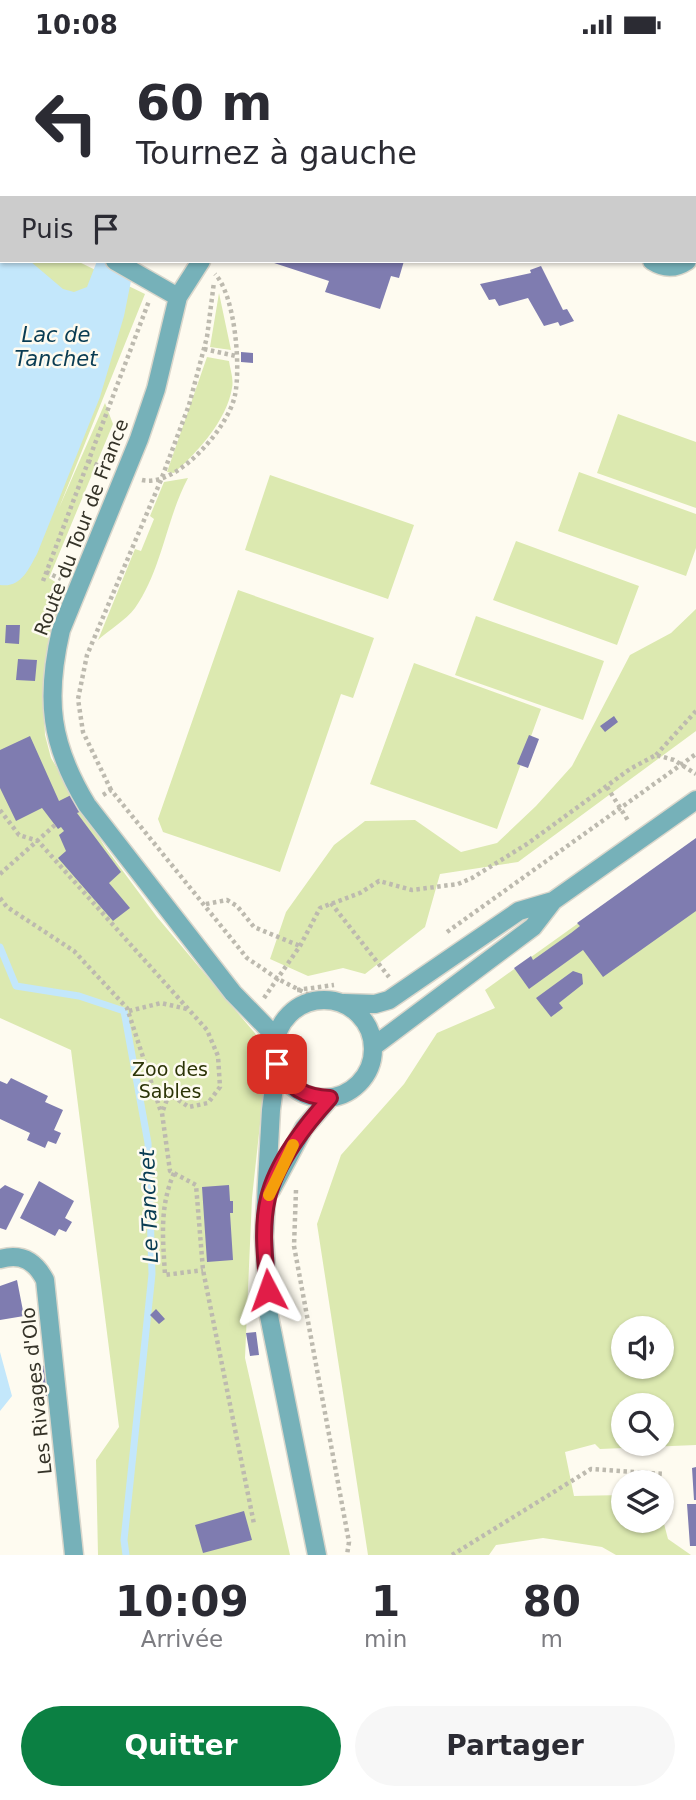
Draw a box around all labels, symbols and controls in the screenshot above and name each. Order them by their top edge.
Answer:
text: 10:08 [35,10,118,40]
text: 60 m [136,75,272,132]
icon: left [21,77,112,168]
text: Tournez à gauche [136,134,417,172]
icon: arrive [87,210,125,248]
text: Puis [21,214,73,244]
water label: Lac de Tanchet [15,323,98,371]
street label: Route du Tour de France [29,416,133,638]
pin [247,1034,307,1094]
icon: arrive [258,1045,296,1083]
park label: Zoo des Sables [132,1058,208,1102]
water label: Le Tanchet [135,1148,163,1263]
position arrow [231,1253,305,1327]
street label: Les Rivages d'Olo [16,1306,56,1476]
map controls [611,1316,674,1533]
button: sound [611,1316,674,1379]
button: search [611,1393,674,1456]
button: layers [611,1470,674,1533]
text: 10:09 [115,1577,249,1626]
text: 1 [371,1577,400,1626]
text: 80 [522,1577,581,1626]
text: Arrivée [141,1626,223,1652]
text: min [364,1626,407,1652]
text: m [540,1626,563,1652]
button: Quitter [21,1706,341,1786]
button: Partager [355,1706,675,1786]

